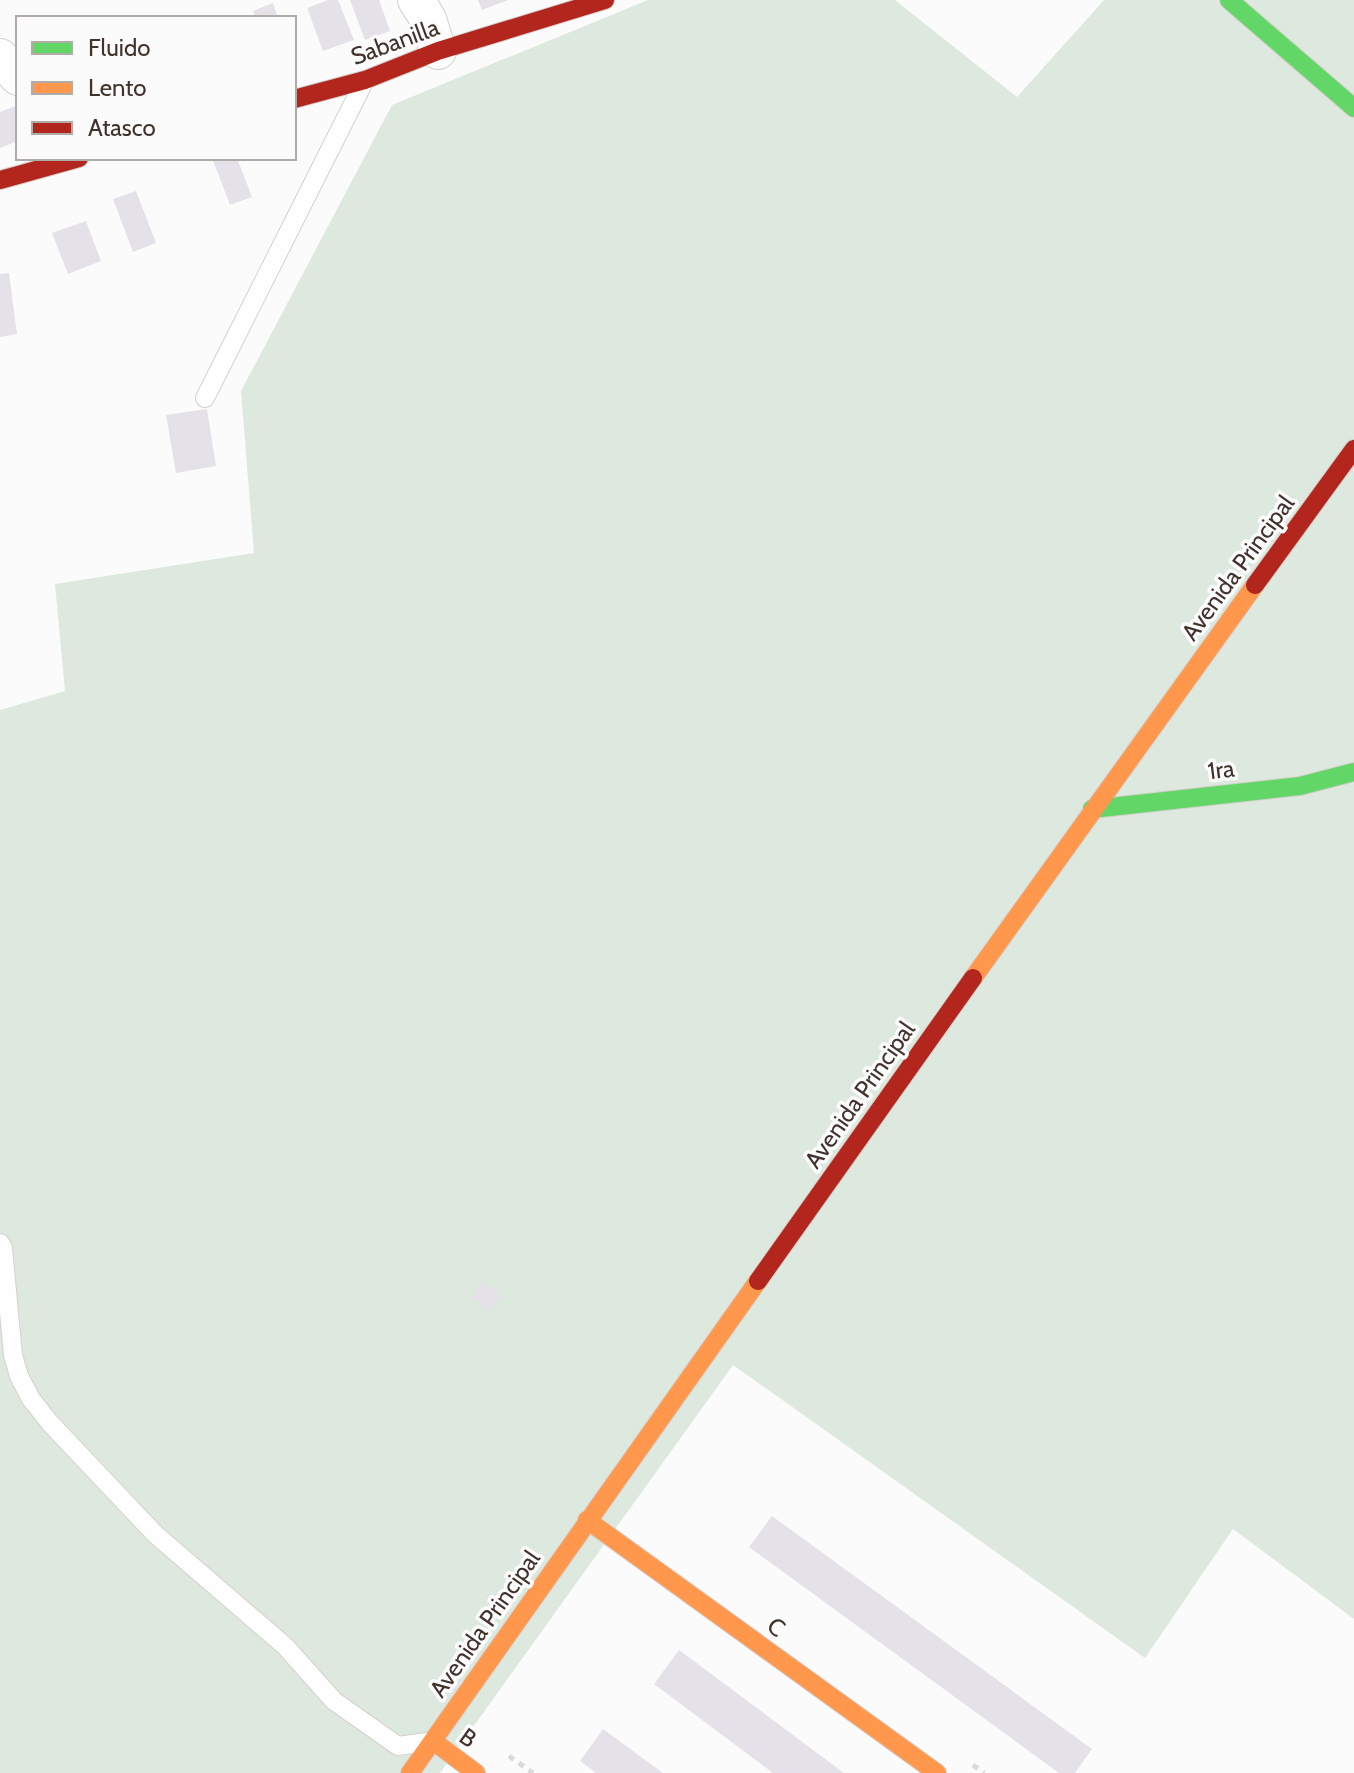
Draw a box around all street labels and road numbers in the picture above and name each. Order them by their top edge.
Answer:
street label: Sabanilla [347,12,443,71]
street label: Avenida Principal [1175,489,1300,646]
street label: 1ra [1206,753,1236,786]
street label: Avenida Principal [798,1015,921,1174]
street label: Avenida Principal [423,1544,546,1703]
street label: C [762,1611,791,1643]
street label: B [454,1722,483,1754]

